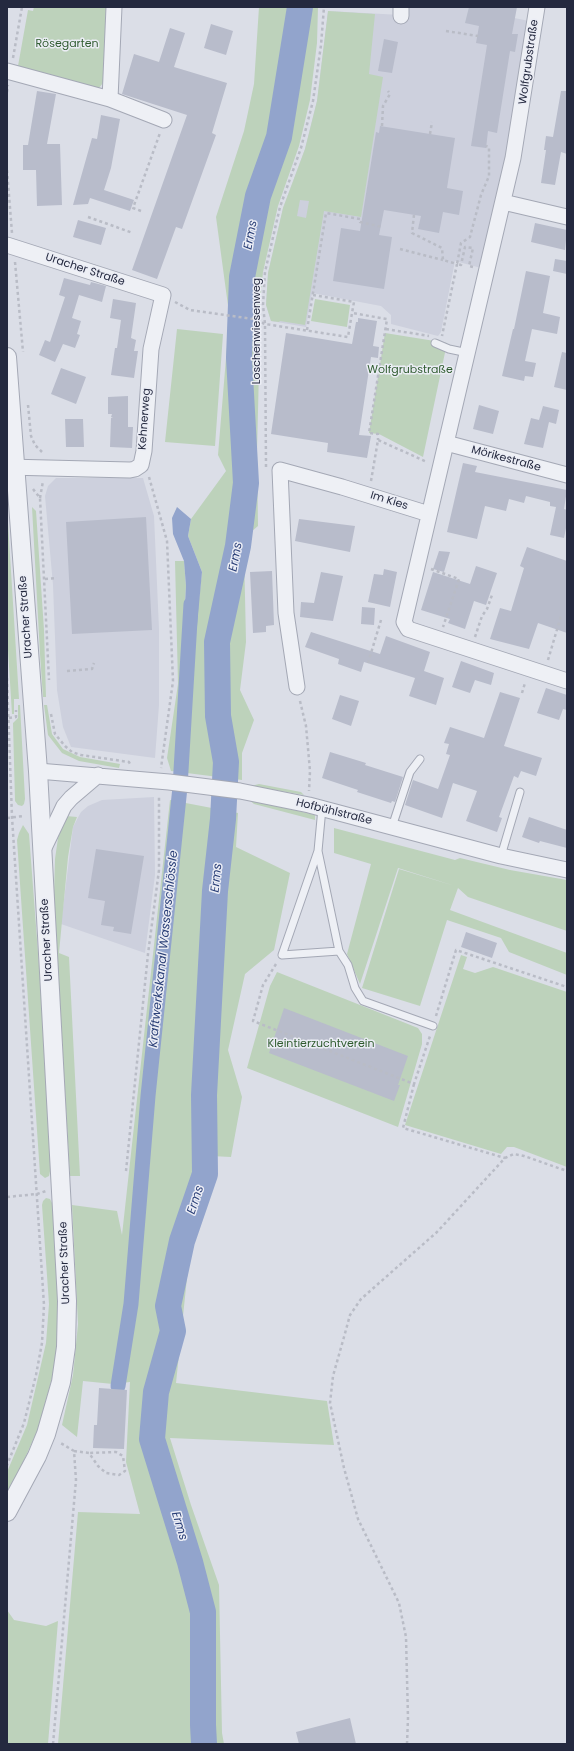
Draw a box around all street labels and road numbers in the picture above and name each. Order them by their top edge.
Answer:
street label: Wolfgrubstraße [516,19,542,105]
street label: Uracher Straße [44,251,126,289]
street label: Loschenwiesenweg [250,278,264,384]
street label: Kehnerweg [136,388,154,450]
street label: Mörikestraße [470,443,542,475]
street label: Im Kies [369,489,409,513]
street label: Uracher Straße [17,575,35,659]
street label: Hofbühlstraße [295,796,373,828]
street label: Uracher Straße [38,898,56,982]
street label: Uracher Straße [57,1221,73,1305]

